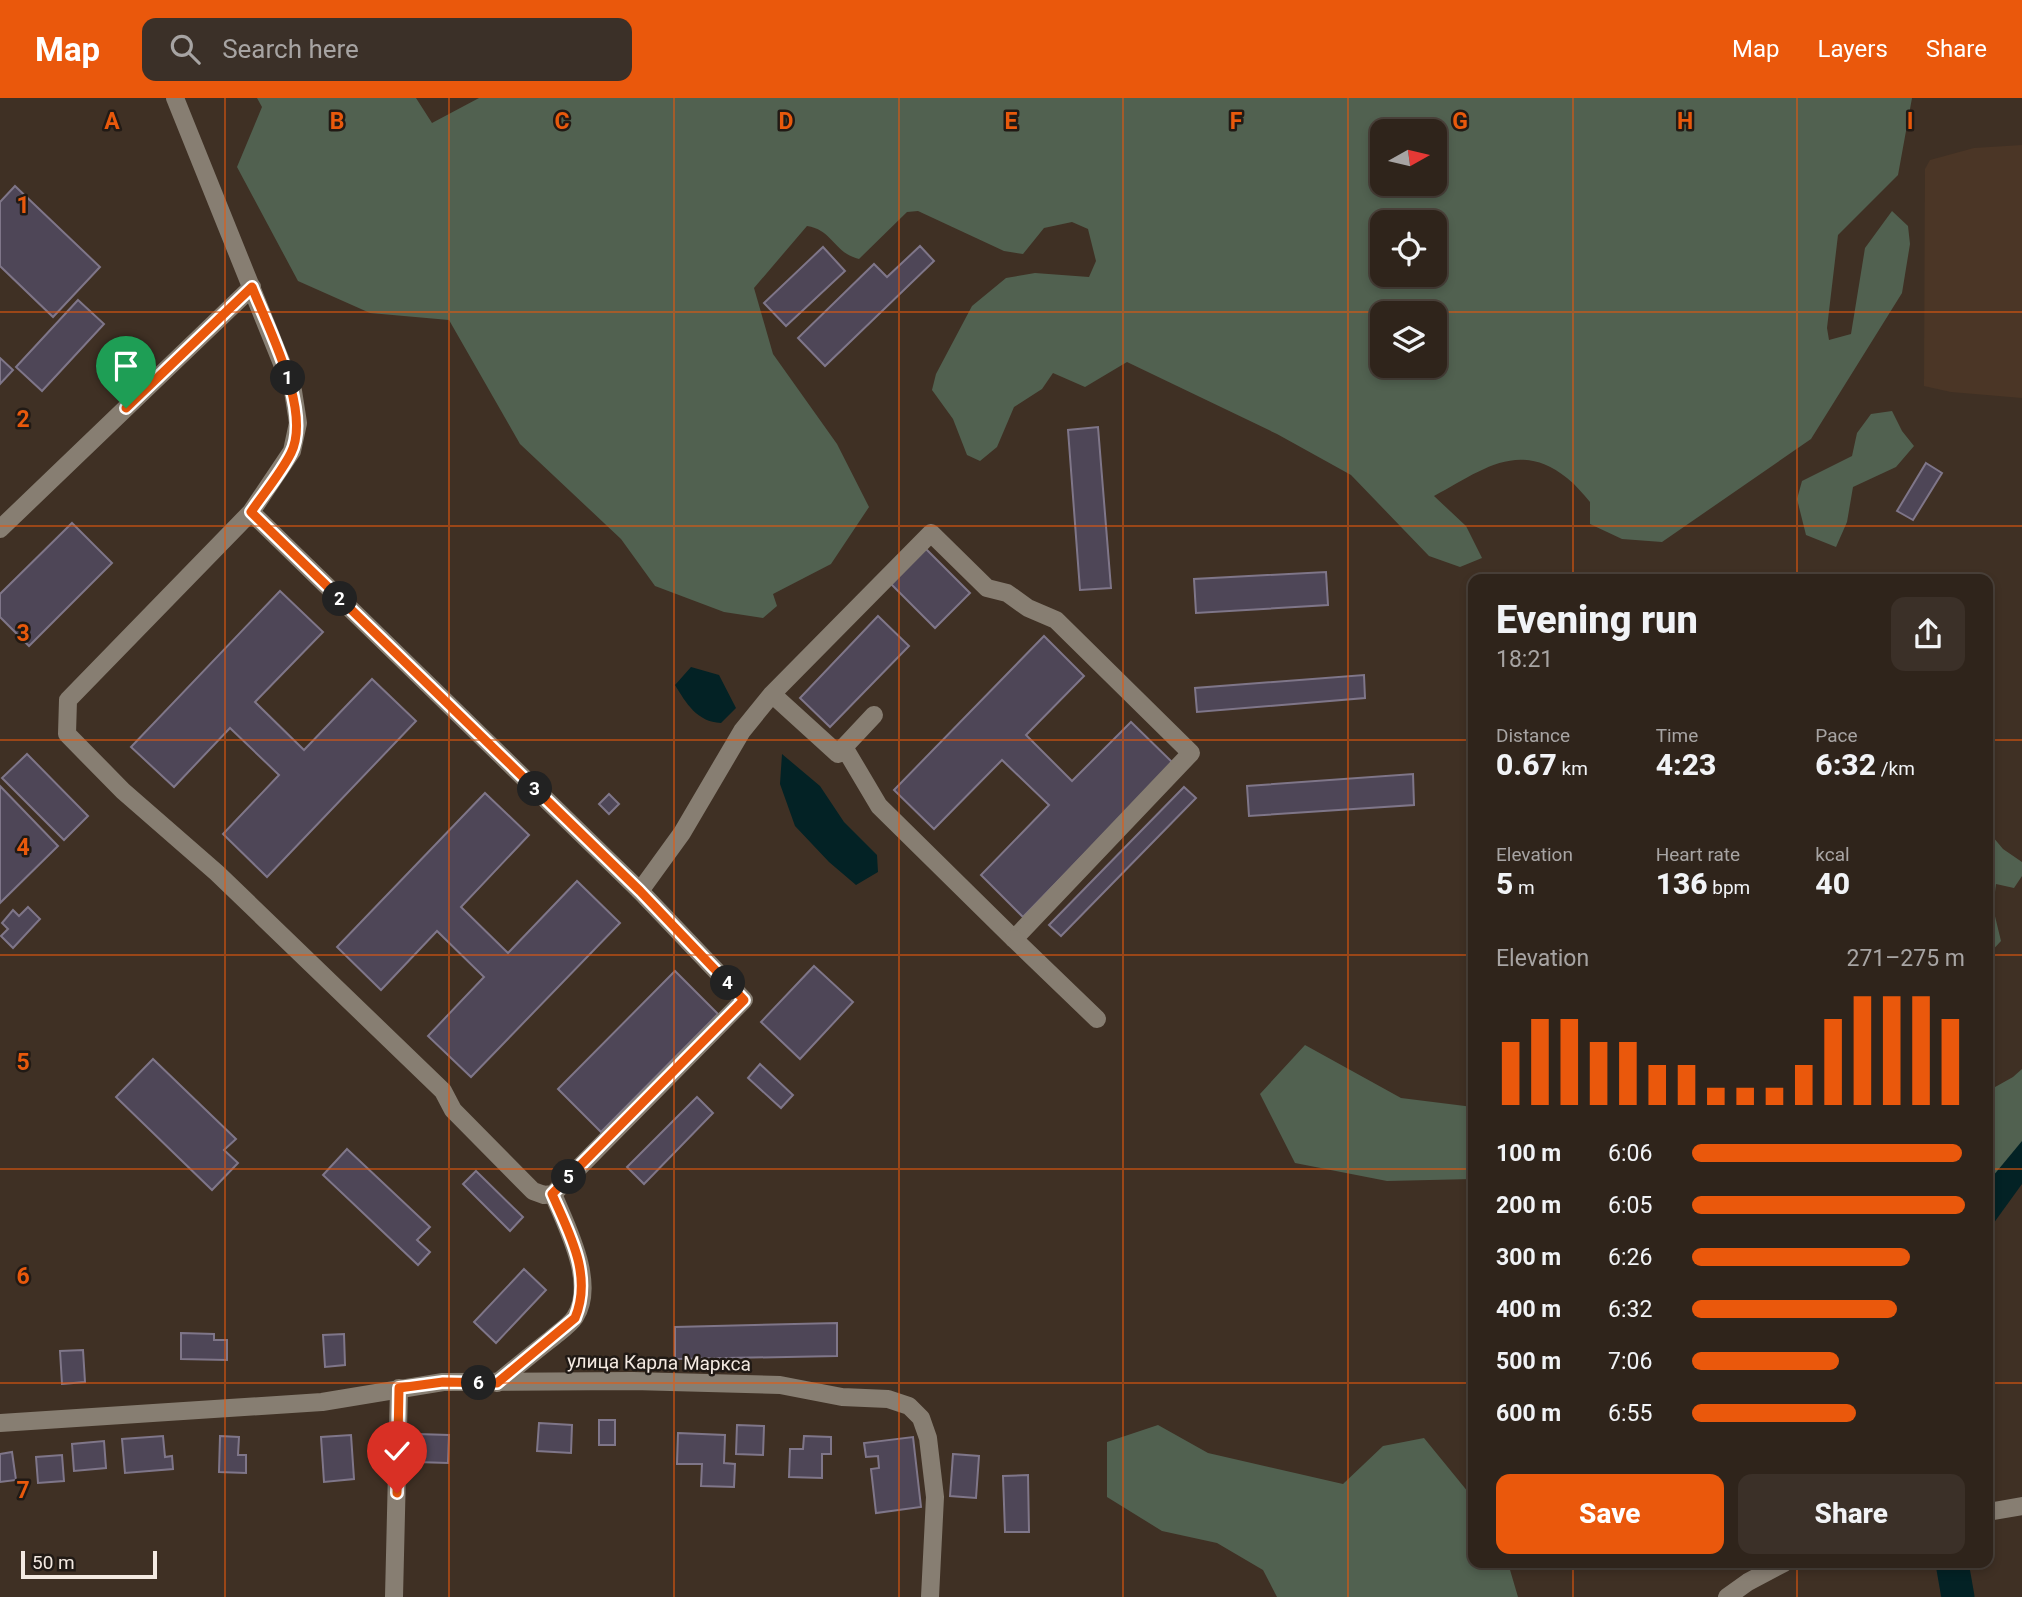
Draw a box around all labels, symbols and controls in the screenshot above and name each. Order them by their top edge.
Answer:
search box [142,18,632,81]
text: Map [35,30,100,69]
icon: search [166,30,204,68]
text: Search here [222,34,359,64]
text: Map [1732,35,1780,63]
text: Layers [1818,35,1888,63]
text: Share [1926,35,1987,63]
text: A [104,108,120,135]
text: B [330,108,344,135]
text: C [554,108,570,135]
text: D [779,108,793,135]
text: E [1005,108,1018,135]
text: F [1230,108,1243,135]
text: G [1452,108,1468,135]
text: H [1677,108,1693,135]
text: I [1907,108,1913,135]
north arrow [1370,119,1447,196]
map controls [1370,119,1447,378]
text: 1 [16,192,30,219]
button: locate [1370,210,1447,287]
button: layers [1370,301,1447,378]
pin [96,336,156,408]
icon: arrive [107,347,145,385]
pin: 1 [270,360,306,396]
text: 1 [282,366,293,389]
text: 2 [16,406,30,433]
pin: 2 [322,582,358,616]
text: 2 [334,587,345,610]
button: share [1891,597,1965,671]
text: Evening run [1496,598,1698,642]
text: 3 [16,620,30,647]
text: 18:21 [1496,646,1553,673]
text: Distance [1496,724,1570,747]
text: Time [1656,724,1698,747]
text: Pace [1815,724,1858,747]
text: 0.67 [1496,747,1557,782]
text: 4:23 [1656,747,1716,782]
text: 6:32 [1815,747,1876,782]
text: km [1557,757,1588,780]
text: /km [1876,757,1915,780]
pin: 3 [518,772,552,806]
text: 3 [529,777,540,800]
text: 4 [16,834,30,861]
text: Elevation [1496,843,1573,866]
text: Heart rate [1656,843,1740,866]
text: kcal [1815,843,1850,866]
text: 5 [1496,866,1513,901]
text: 136 [1656,866,1708,901]
text: 40 [1815,866,1850,901]
text: m [1513,876,1535,899]
text: bpm [1708,876,1750,899]
text: Elevation [1496,945,1589,972]
text: 271–275 m [1846,945,1965,972]
pin: 4 [710,966,746,1001]
text: 4 [722,971,733,994]
text: 5 [16,1049,30,1076]
text: 100 m [1496,1140,1561,1167]
text: 6:06 [1608,1140,1652,1167]
pin: 5 [552,1160,586,1194]
text: 5 [563,1165,574,1188]
text: 200 m [1496,1192,1561,1219]
text: 6:05 [1608,1192,1652,1219]
text: 300 m [1496,1244,1561,1271]
text: 6:26 [1608,1244,1652,1271]
text: 6 [16,1263,30,1290]
text: 400 m [1496,1296,1561,1323]
text: 6:32 [1608,1296,1652,1323]
text: 500 m [1496,1348,1561,1375]
text: 7:06 [1608,1348,1652,1375]
street label: улица Карла Маркса [567,1349,751,1376]
pin: 6 [462,1366,496,1400]
text: 6 [473,1371,484,1394]
text: 600 m [1496,1400,1561,1427]
text: 6:55 [1608,1400,1652,1427]
pin [367,1421,427,1493]
icon: check [378,1432,416,1470]
button: Save [1496,1474,1724,1554]
button: Share [1738,1474,1965,1554]
text: 7 [16,1477,30,1504]
scale bar [21,1548,158,1580]
text: 50 m [32,1551,75,1574]

